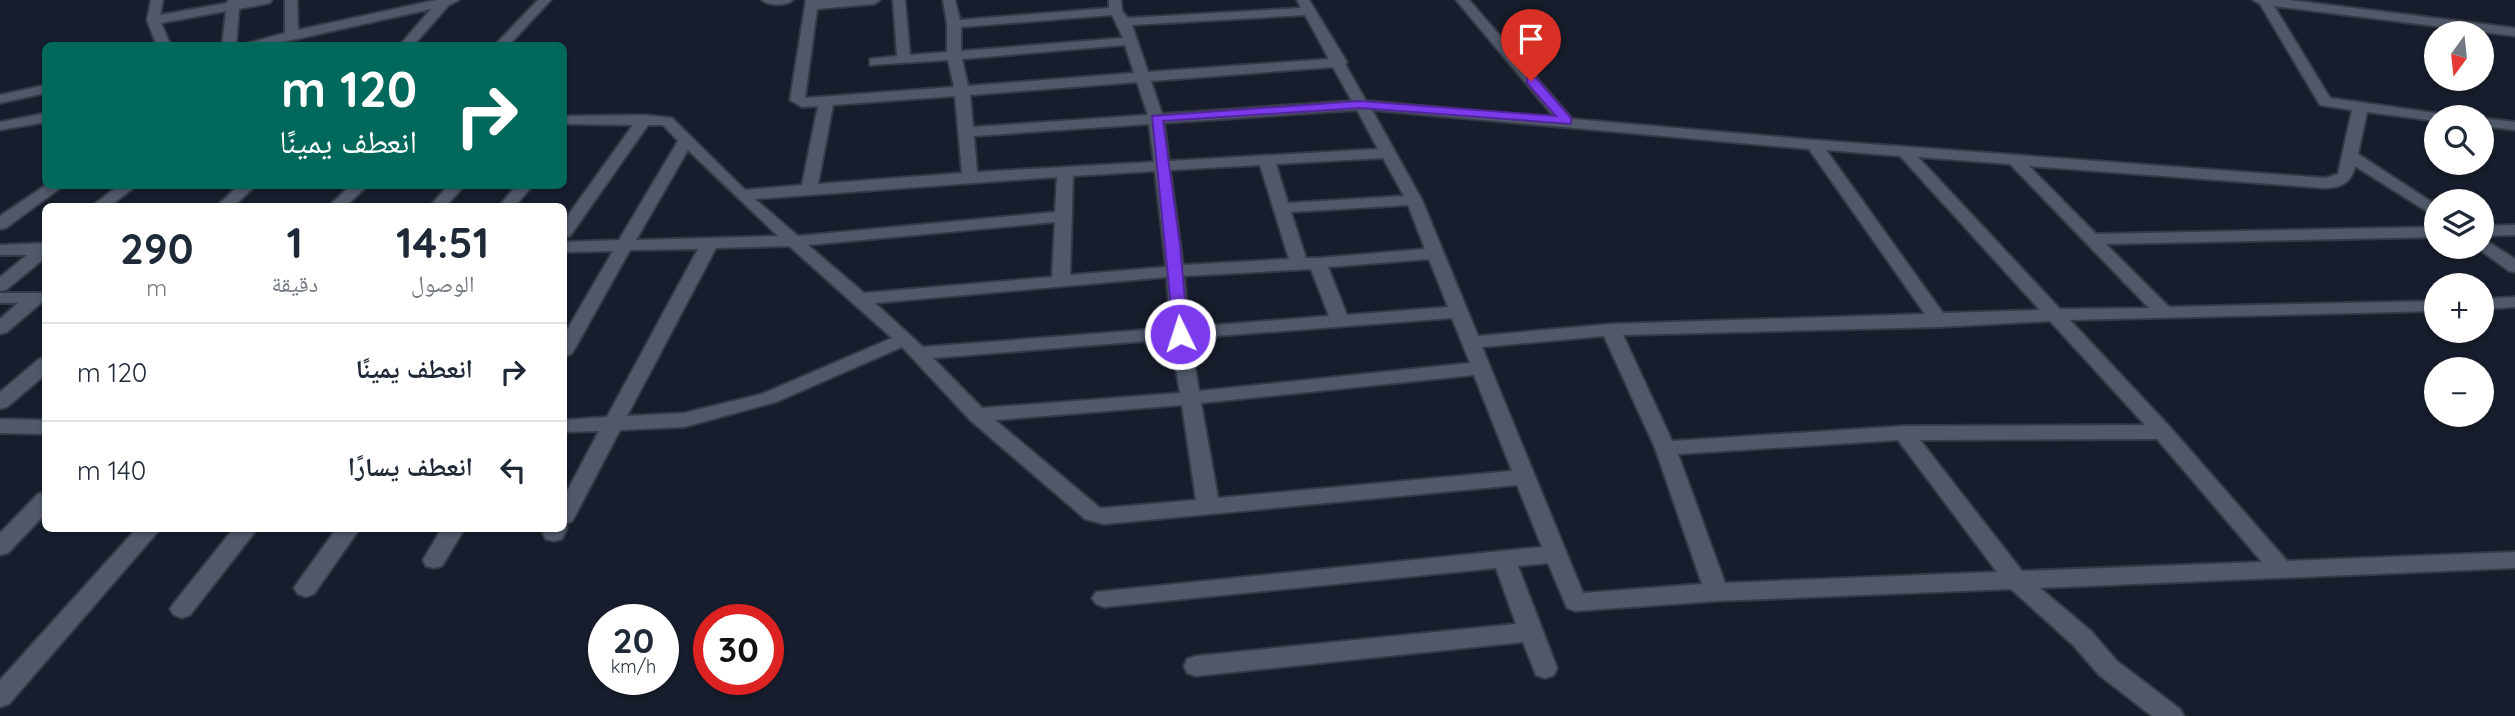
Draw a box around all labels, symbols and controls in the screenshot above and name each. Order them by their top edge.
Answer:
pin [1501,9,1561,81]
icon: arrive [1512,20,1550,58]
north arrow [2424,21,2494,91]
map controls [2424,21,2494,427]
text: 120 m [281,58,417,119]
icon: right [441,70,532,161]
button: search [2424,105,2494,175]
text: انعطف يمينًا [279,121,417,161]
button: layers [2424,189,2494,259]
text: 1 [287,216,303,269]
text: 14:51 [396,216,489,269]
text: 290 [120,222,193,275]
text: دقيقة [271,269,318,298]
text: الوصول [411,269,474,298]
text: m [146,273,167,302]
button: + [2424,273,2494,343]
position arrow [1143,297,1217,371]
text: انعطف يمينًا [355,352,473,385]
icon: right [494,353,532,391]
text: 120 m [77,356,147,389]
button: − [2424,357,2494,427]
text: انعطف يسارًا [348,450,473,483]
icon: left [494,451,532,489]
text: 140 m [77,454,146,487]
speed limit sign: 30 [693,604,784,695]
text: 20 [613,618,654,662]
text: km/h [611,655,656,678]

